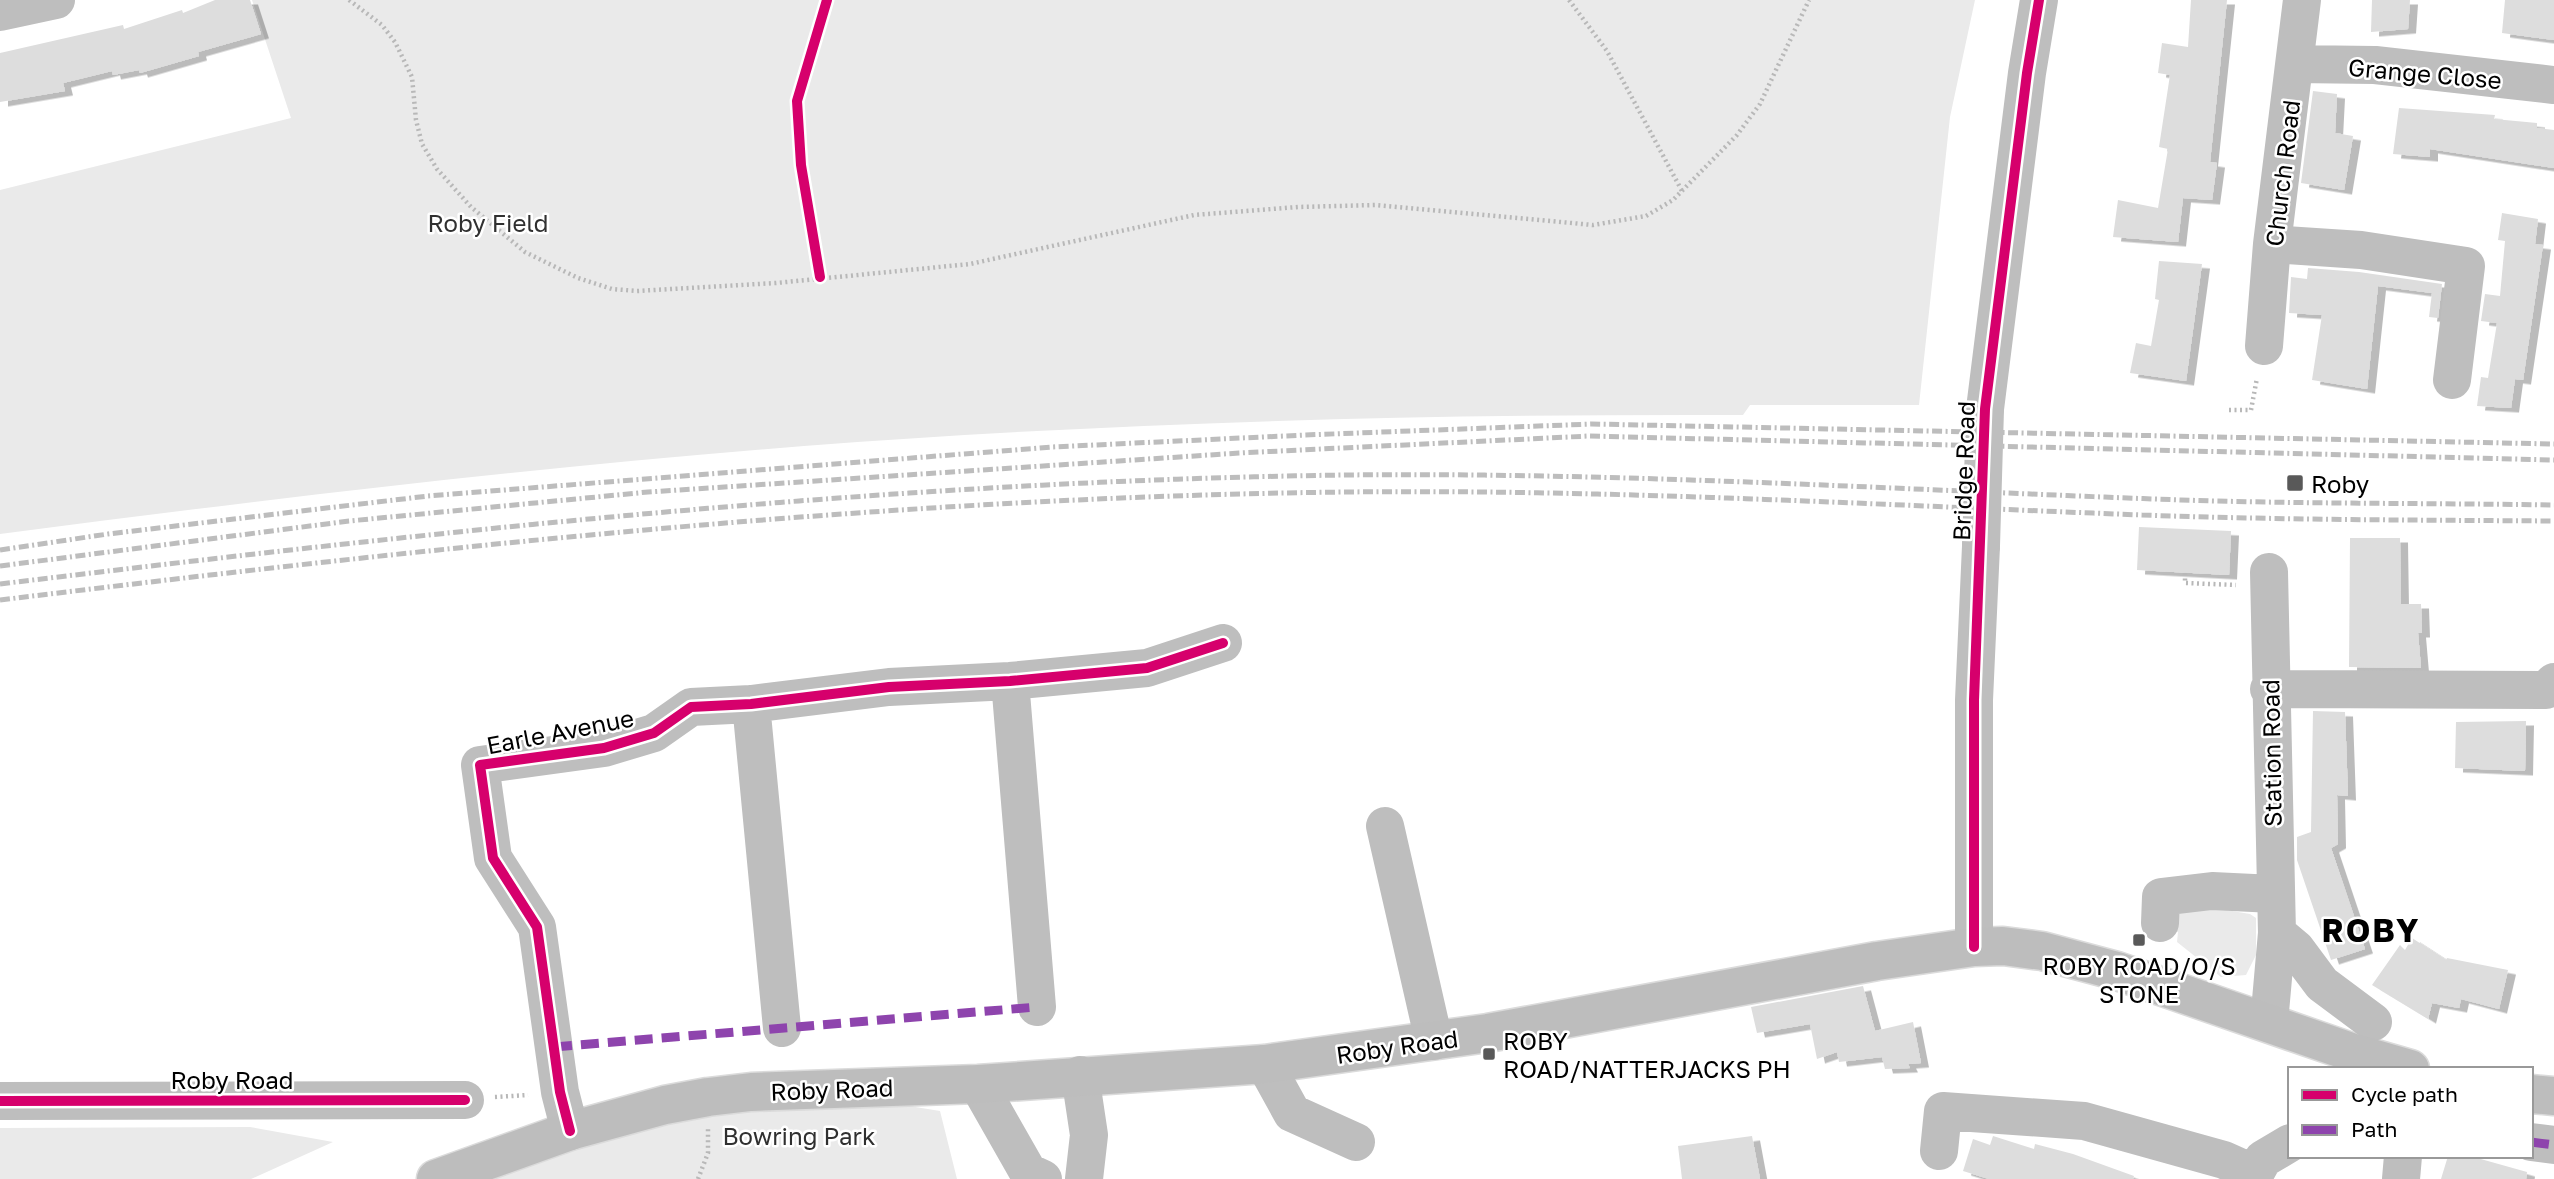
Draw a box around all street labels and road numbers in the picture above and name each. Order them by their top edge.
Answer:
street label: Grange Close [2347,52,2503,94]
street label: Church Road [2259,98,2305,248]
street label: Bridge Road [1946,400,1980,542]
street label: Station Road [2255,679,2287,827]
street label: Earle Avenue [484,703,636,759]
street label: Roby Road [1334,1023,1460,1069]
street label: Roby Road [171,1065,294,1094]
street label: Roby Road [770,1072,894,1106]

